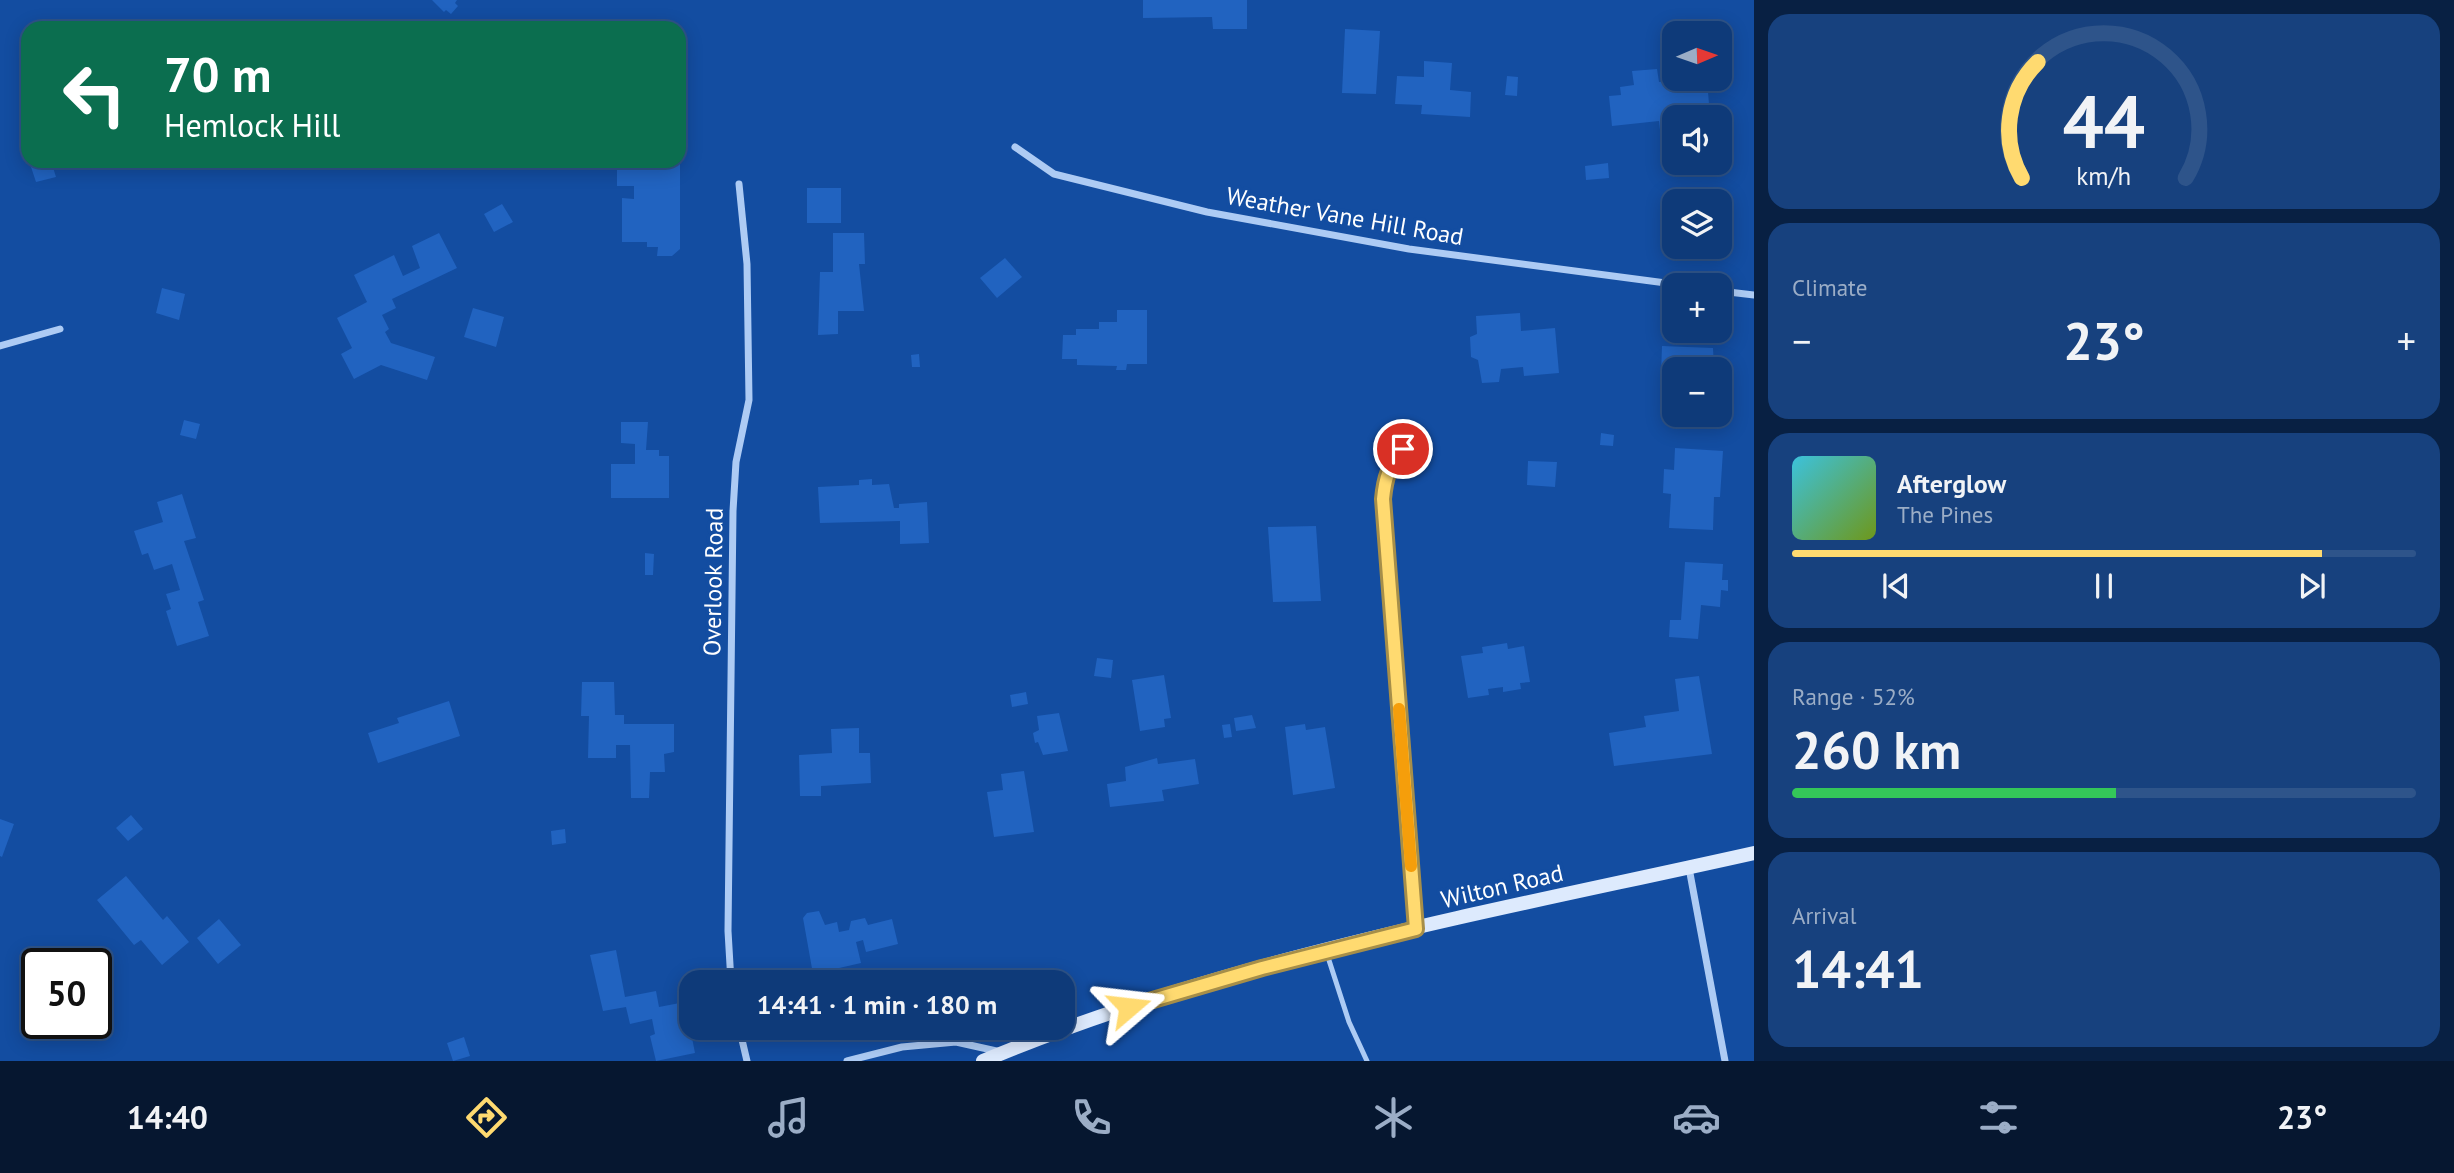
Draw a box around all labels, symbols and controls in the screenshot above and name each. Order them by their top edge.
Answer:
north arrow [1662,21,1732,91]
map controls [1662,21,1732,427]
text: 70 m [164,42,271,106]
icon: left [49,49,140,140]
text: 44 [2063,74,2145,168]
text: Hemlock Hill [164,104,340,146]
button: sound [1662,105,1732,175]
text: km/h [2077,160,2131,192]
street label: Weather Vane Hill Road [1224,180,1466,252]
button: layers [1662,189,1732,259]
button: + [1662,273,1732,343]
text: Climate [1792,273,1867,302]
text: 23° [2063,307,2145,374]
text: − [1792,316,1811,365]
text: + [2397,316,2416,365]
button: − [1662,357,1732,427]
pin [1373,419,1433,479]
icon: arrive [1384,430,1422,468]
text: Afterglow [1897,467,2006,500]
text: The Pines [1897,500,1993,529]
street label: Overlook Road [696,508,730,656]
icon: previous [1877,567,1915,605]
icon: pause [2085,567,2123,605]
icon: next [2293,567,2331,605]
text: Range · 52% [1792,682,1915,711]
text: 260 km [1792,716,1961,783]
street label: Wilton Road [1438,857,1566,915]
text: Arrival [1792,901,1856,930]
text: 14:41 [1792,935,1924,1002]
speed limit sign: 50 [21,948,112,1039]
position arrow [1092,970,1166,1044]
text: 14:41 · 1 min · 180 m [757,988,997,1021]
icon: directions [462,1093,511,1142]
icon: music [764,1093,813,1142]
icon: phone [1067,1093,1116,1142]
icon: climate [1369,1093,1418,1142]
icon: car [1672,1093,1721,1142]
icon: filters [1974,1093,2023,1142]
text: 14:40 [127,1096,208,1138]
text: 23° [2277,1096,2327,1138]

